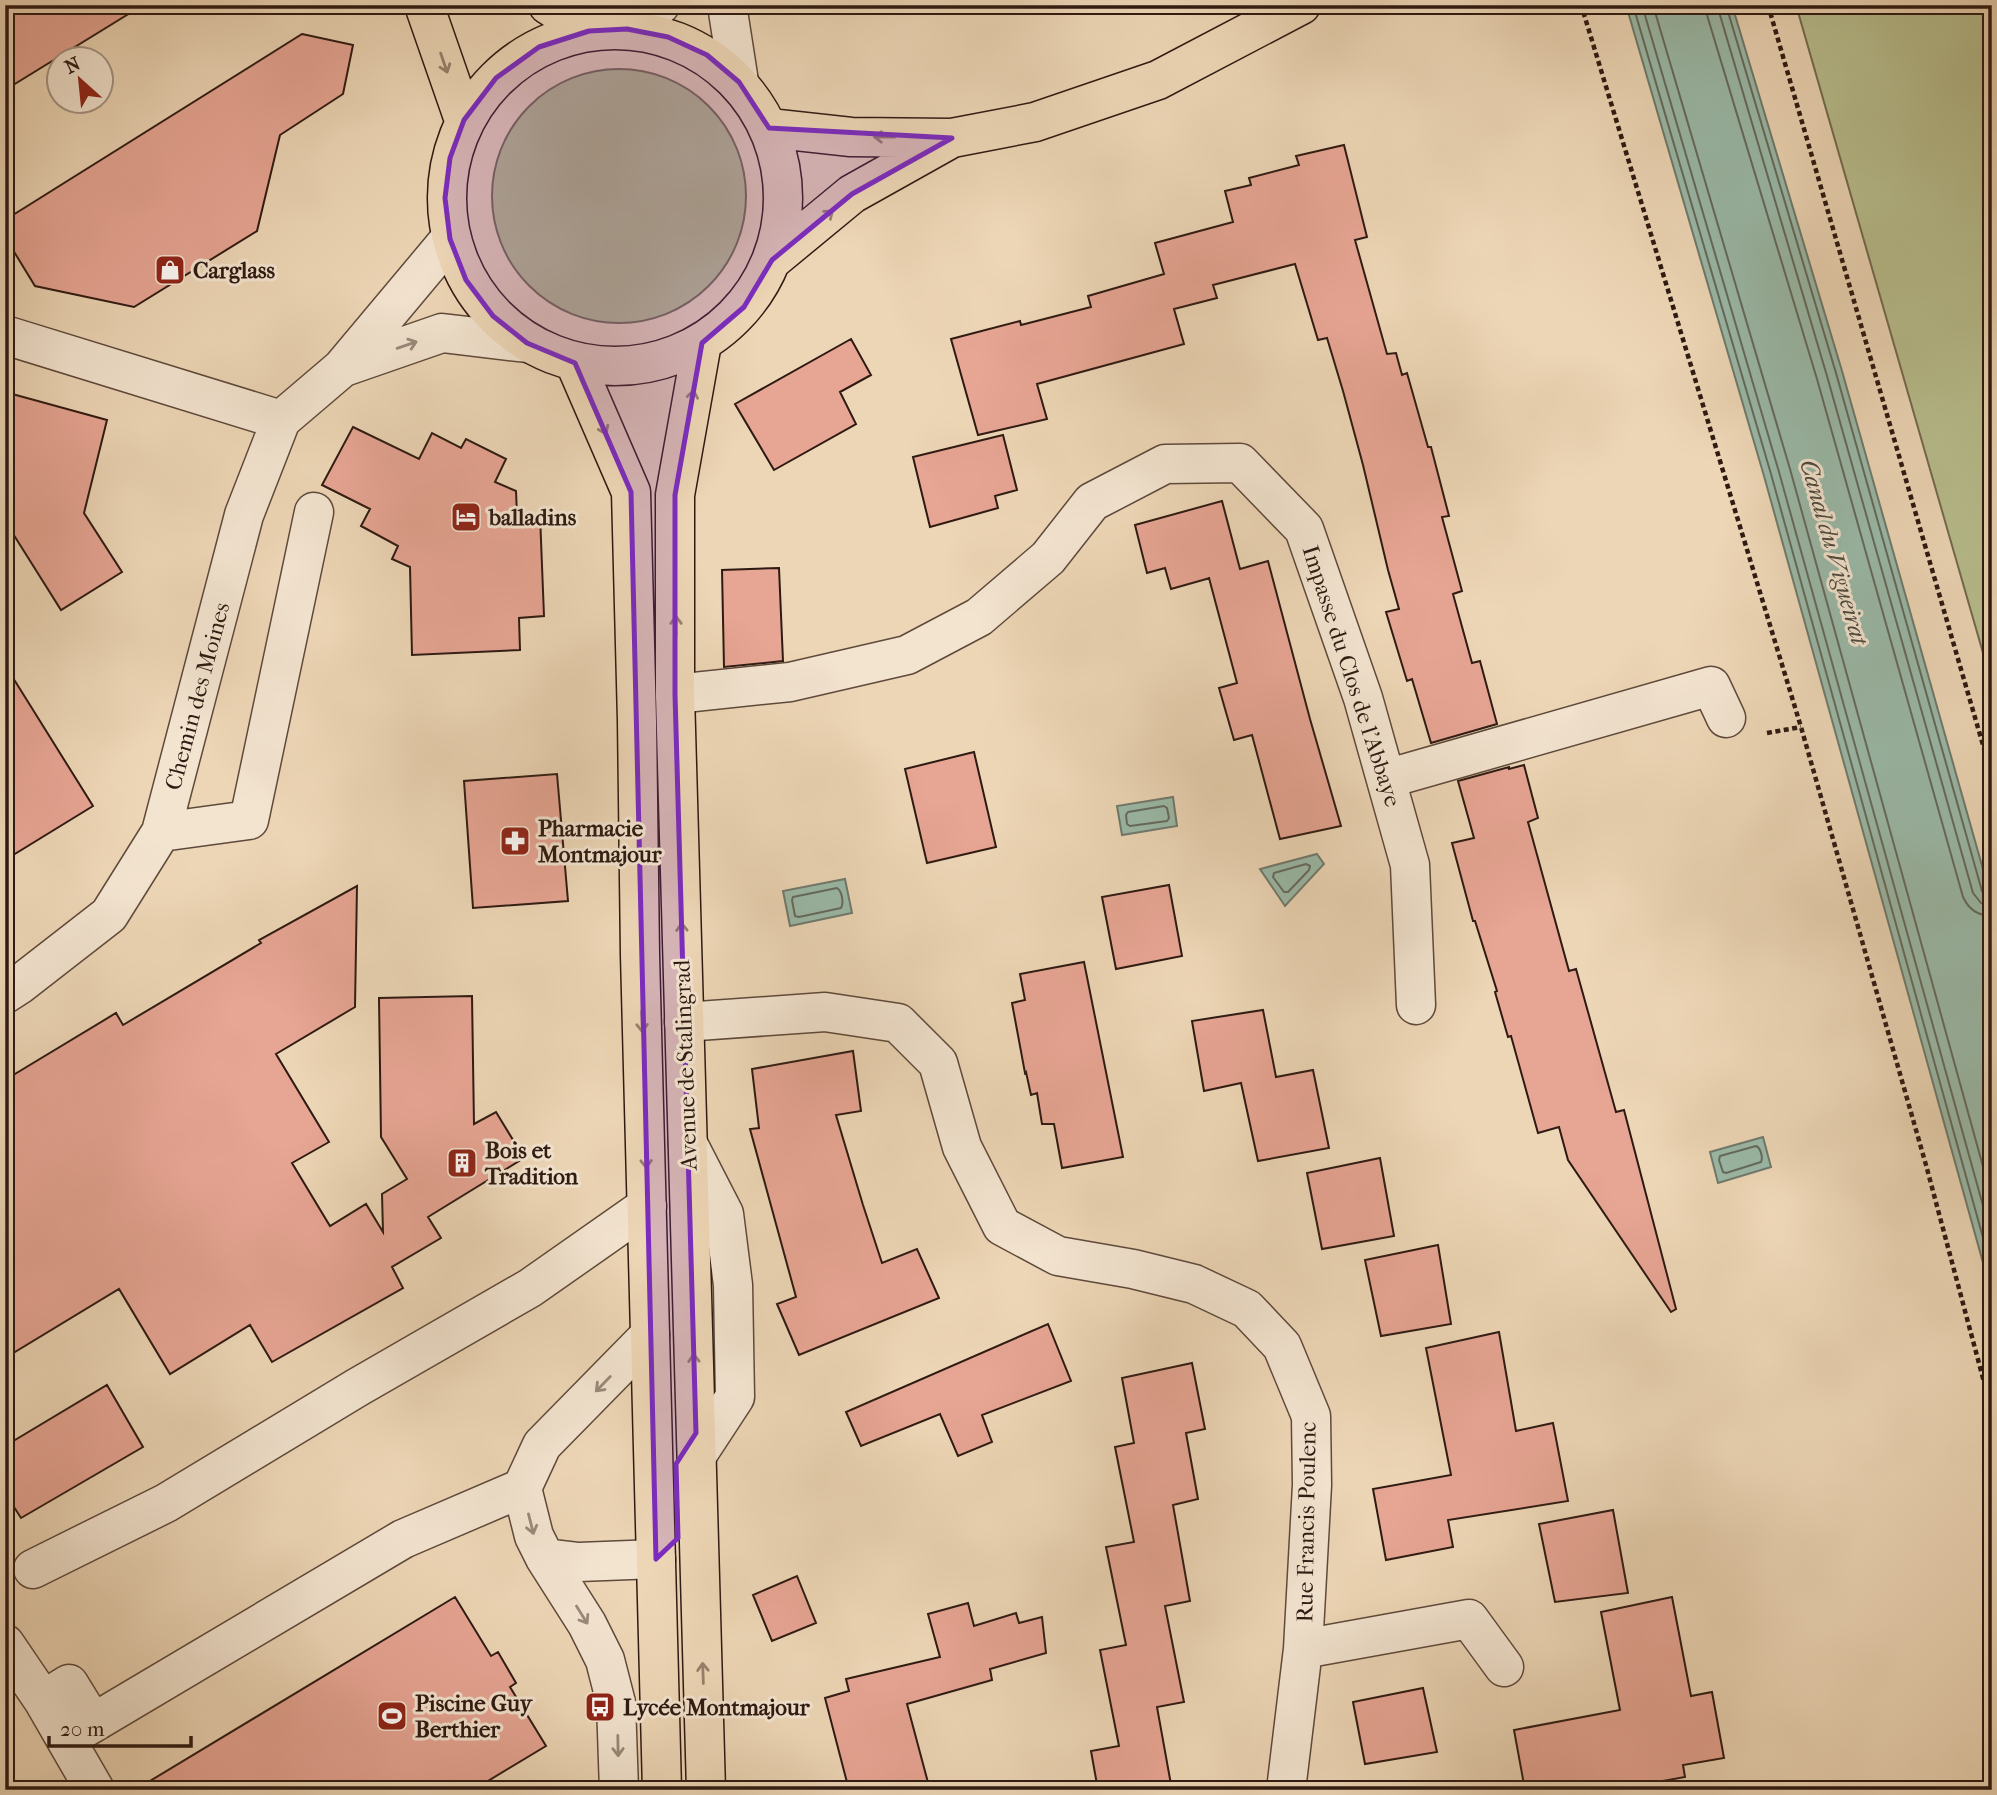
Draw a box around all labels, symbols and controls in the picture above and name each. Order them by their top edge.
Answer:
north arrow [46,46,116,116]
one-way arrow [439,51,451,73]
text: N [61,52,85,79]
one-way arrow [873,130,896,144]
one-way arrow [815,209,833,225]
shop icon: Carglass [153,253,187,287]
place label: Carglass [193,257,276,284]
one-way arrow [395,338,417,350]
one-way arrow [686,389,699,412]
one-way arrow [596,414,609,436]
water label: Canal du Vigueirat [1794,456,1874,650]
hotel icon: balladins [449,500,483,534]
place label: balladins [488,504,577,531]
street label: Impasse du Clos de l'Abbaye [1296,542,1407,810]
street label: Chemin des Moines [159,599,236,793]
one-way arrow [669,615,683,638]
place label: Pharmacie Montmajour [538,815,663,868]
pharmacy icon: Pharmacie Montmajour [498,824,532,858]
one-way arrow [675,922,688,945]
street label: Avenue de Stalingrad [668,959,703,1172]
one-way arrow [635,1011,649,1034]
place label: Bois et Tradition [484,1137,579,1190]
building icon: Bois et Tradition [445,1146,479,1180]
one-way arrow [639,1146,652,1169]
one-way arrow [687,1353,701,1376]
one-way arrow [594,1375,611,1392]
street label: Rue Francis Poulenc [1291,1421,1322,1623]
one-way arrow [525,1512,538,1535]
one-way arrow [575,1605,589,1625]
one-way arrow [696,1661,709,1684]
place label: Piscine Guy Berthier [415,1690,534,1743]
bus stop icon: Lycée Montmajour [583,1690,617,1724]
place label: Lycée Montmajour [623,1694,811,1721]
sports icon: Piscine Guy Berthier [375,1699,409,1733]
scale bar [49,1704,191,1748]
text: 20 m [60,1717,105,1741]
one-way arrow [611,1734,624,1757]

